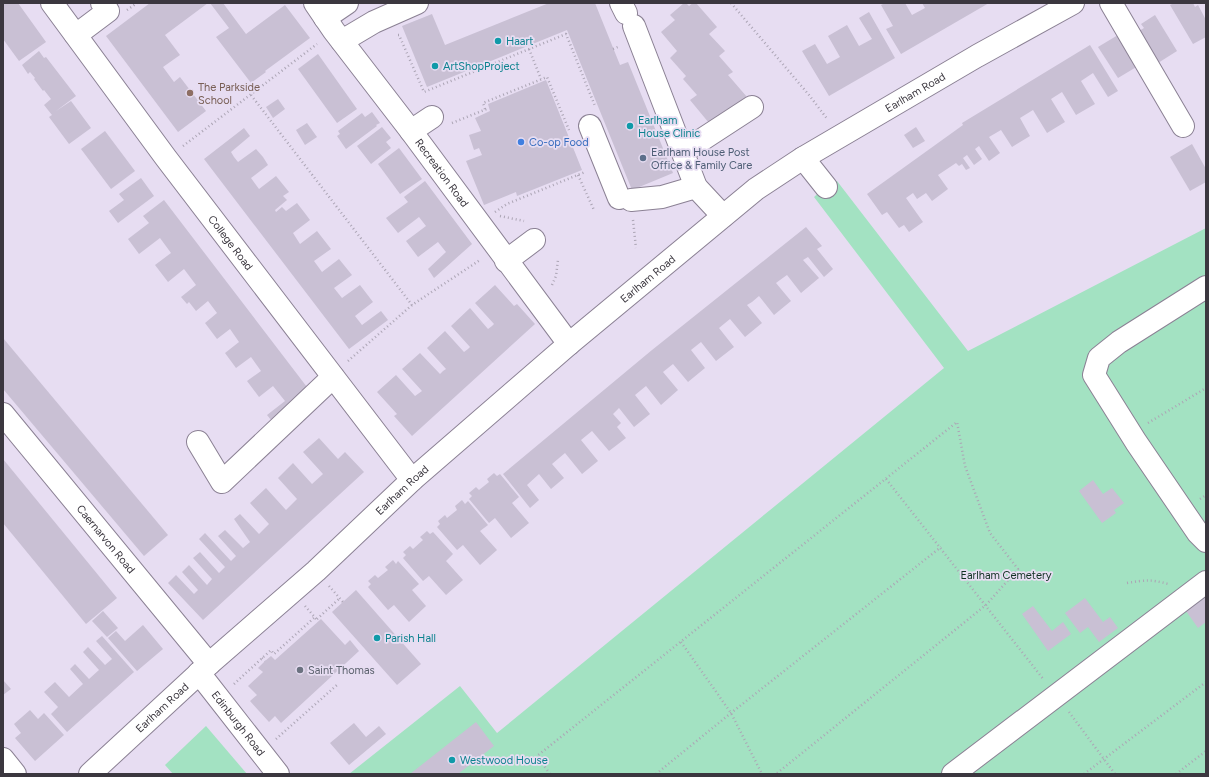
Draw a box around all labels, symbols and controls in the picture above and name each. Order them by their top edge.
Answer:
place label: Haart [506,35,533,48]
marker: Haart [493,36,503,46]
place label: ArtShopProject [443,60,520,73]
marker: ArtShopProject [430,61,440,71]
street label: Earlham Road [883,70,948,115]
place label: The Parkside School [198,81,260,107]
marker: The Parkside School [185,88,195,98]
place label: Earlham House Clinic [638,114,700,140]
marker: Earlham House Clinic [625,121,635,131]
street label: Recreation Road [412,136,471,209]
place label: Co-op Food [529,136,589,149]
marker: Co-op Food [516,137,526,147]
place label: Earlham House Post Office & Family Care [651,146,752,172]
marker: Earlham House Post Office & Family Care [638,153,648,163]
street label: College Road [206,213,256,273]
street label: Earlham Road [618,252,678,305]
street label: Earlham Road [373,462,431,518]
street label: Caernarvon Road [74,502,138,576]
park label: Earlham Cemetery [960,569,1052,582]
place label: Parish Hall [385,632,436,645]
marker: Parish Hall [372,633,382,643]
place label: Saint Thomas [308,664,375,677]
marker: Saint Thomas [295,665,305,675]
street label: Earlham Road [133,680,191,735]
street label: Edinburgh Road [209,688,268,758]
place label: Westwood House [460,754,548,767]
marker: Westwood House [447,755,457,765]

